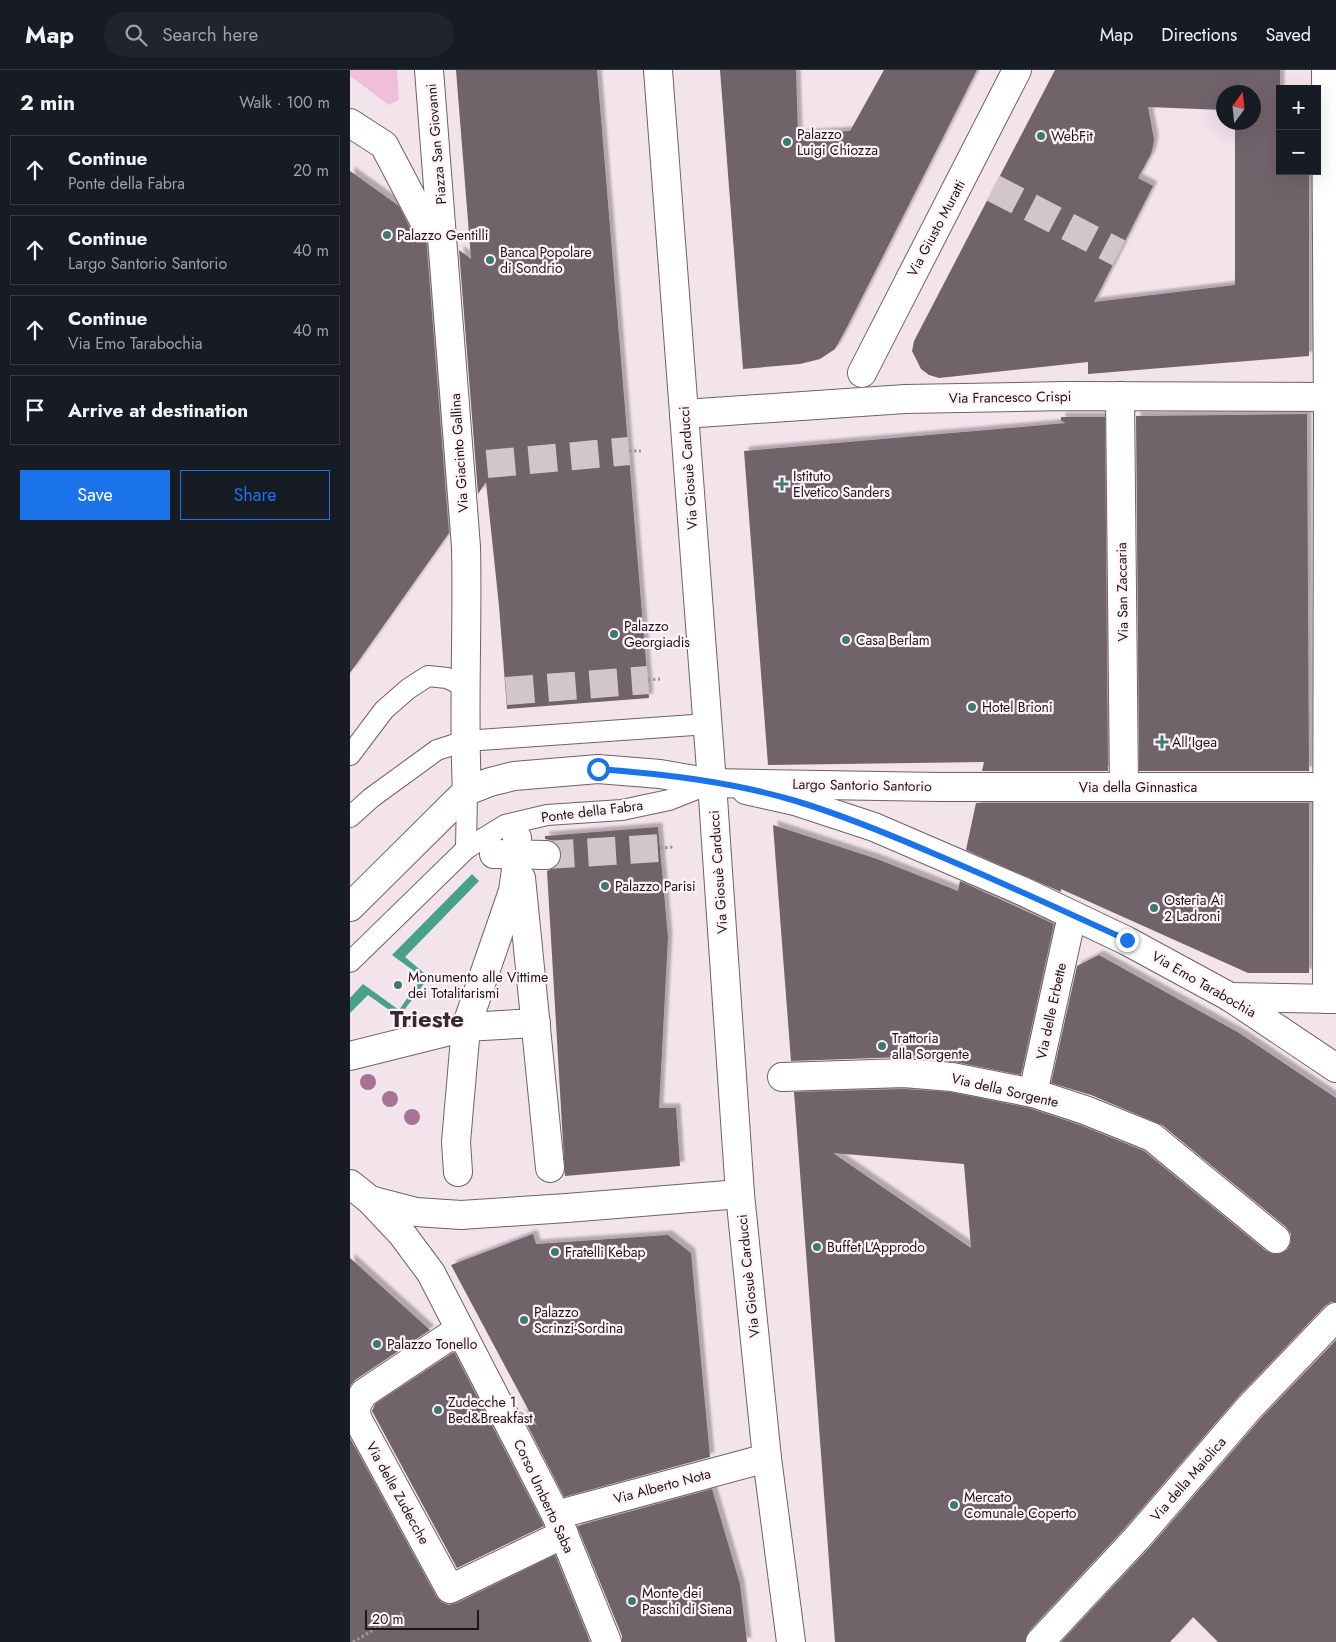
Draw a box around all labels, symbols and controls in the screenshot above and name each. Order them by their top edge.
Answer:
search box [104,12,454,57]
text: Map [25,17,74,52]
icon: search [122,21,150,49]
text: Search here [162,21,258,48]
text: Map [1100,22,1133,48]
text: Directions [1161,22,1237,48]
text: Saved [1265,22,1311,48]
street label: Piazza San Giovanni [421,83,451,205]
north arrow [1216,85,1261,130]
map controls [1276,85,1321,175]
button: + [1276,85,1321,130]
text: 2 min [20,88,75,118]
text: Walk · 100 m [239,91,330,114]
place label: Palazzo Luigi Chiozza [797,124,878,160]
place label: WebFit [1051,126,1094,146]
marker: WebFit [1035,130,1047,142]
button: − [1276,130,1321,175]
marker: Palazzo Luigi Chiozza [781,136,793,148]
text: Continue [68,145,147,172]
icon: ahead [21,156,49,184]
text: 20 m [293,159,329,182]
text: Ponte della Fabra [68,172,185,195]
street label: Via Giusto Muratti [902,176,970,280]
text: Continue [68,225,147,252]
place label: Palazzo Gentilli [397,225,488,245]
marker: Palazzo Gentilli [381,229,393,241]
icon: ahead [21,236,49,264]
text: 40 m [293,239,329,262]
place label: Banca Popolare di Sondrio [500,242,592,278]
text: Largo Santorio Santorio [68,252,227,275]
marker: Banca Popolare di Sondrio [484,254,496,266]
text: Continue [68,305,147,332]
icon: ahead [21,316,49,344]
text: 40 m [293,319,329,342]
text: Via Emo Tarabochia [68,332,203,355]
street label: Via Francesco Crispi [948,386,1072,408]
street label: Via Giacinto Gallina [445,393,473,513]
icon: arrive [21,396,49,424]
text: Arrive at destination [68,397,248,424]
street label: Via Giosuè Carducci [674,406,702,530]
place label: Istituto Elvetico Sanders [793,466,890,502]
button: Save [20,470,170,520]
button: Share [180,470,330,520]
marker: Istituto Elvetico Sanders [775,477,789,491]
street label: Via San Zaccaria [1111,542,1133,642]
place label: Palazzo Georgiadis [624,616,690,652]
marker: Palazzo Georgiadis [608,628,620,640]
place label: Casa Berlam [856,630,930,650]
marker: Casa Berlam [840,634,852,646]
place label: Hotel Brioni [982,697,1053,717]
marker: Hotel Brioni [966,701,978,713]
place label: All'Igea [1172,732,1217,752]
marker: All'Igea [1156,736,1168,748]
route start [587,758,610,781]
street label: Largo Santorio Santorio [792,774,932,796]
street label: Via della Ginnastica [1079,777,1197,797]
street label: Ponte della Fabra [540,795,644,827]
street label: Via Giosuè Carducci [704,810,732,934]
place label: Palazzo Parisi [615,876,696,896]
marker: Palazzo Parisi [599,880,611,892]
place label: Osteria Ai 2 Ladroni [1164,890,1224,926]
marker: Osteria Ai 2 Ladroni [1148,902,1160,914]
route end [1116,929,1139,952]
street label: Via Emo Tarabochia [1148,946,1260,1022]
street label: Via delle Erbette [1031,961,1071,1061]
place label: Monumento alle Vittime dei Totalitarismi [408,967,548,1003]
marker: Monumento alle Vittime dei Totalitarismi [392,979,404,991]
district label: Trieste [390,1001,464,1036]
place label: Trattoria alla Sorgente [892,1028,969,1064]
marker: Trattoria alla Sorgente [876,1040,888,1052]
street label: Via della Sorgente [949,1068,1061,1112]
street label: Via Giosuè Carducci [732,1213,764,1339]
place label: Buffet L'Approdo [827,1237,925,1257]
marker: Buffet L'Approdo [811,1241,823,1253]
place label: Fratelli Kebap [565,1242,646,1262]
marker: Fratelli Kebap [549,1246,561,1258]
place label: Palazzo Scrinzi-Sordina [534,1302,623,1338]
marker: Palazzo Scrinzi-Sordina [518,1314,530,1326]
place label: Palazzo Tonello [387,1334,478,1354]
marker: Palazzo Tonello [371,1338,383,1350]
place label: Zudecche 1 Bed&Breakfast [448,1392,533,1428]
marker: Zudecche 1 Bed&Breakfast [432,1404,444,1416]
street label: Via della Maiolica [1146,1432,1230,1526]
street label: Corso Umberto Saba [509,1436,579,1556]
street label: Via delle Zudecche [361,1438,435,1548]
street label: Via Alberto Nota [611,1463,713,1509]
place label: Mercato Comunale Coperto [964,1487,1077,1523]
marker: Mercato Comunale Coperto [948,1499,960,1511]
place label: Monte dei Paschi di Siena [642,1583,732,1619]
marker: Monte dei Paschi di Siena [626,1595,638,1607]
scale bar [365,1607,479,1630]
text: 20 m [372,1609,404,1629]

